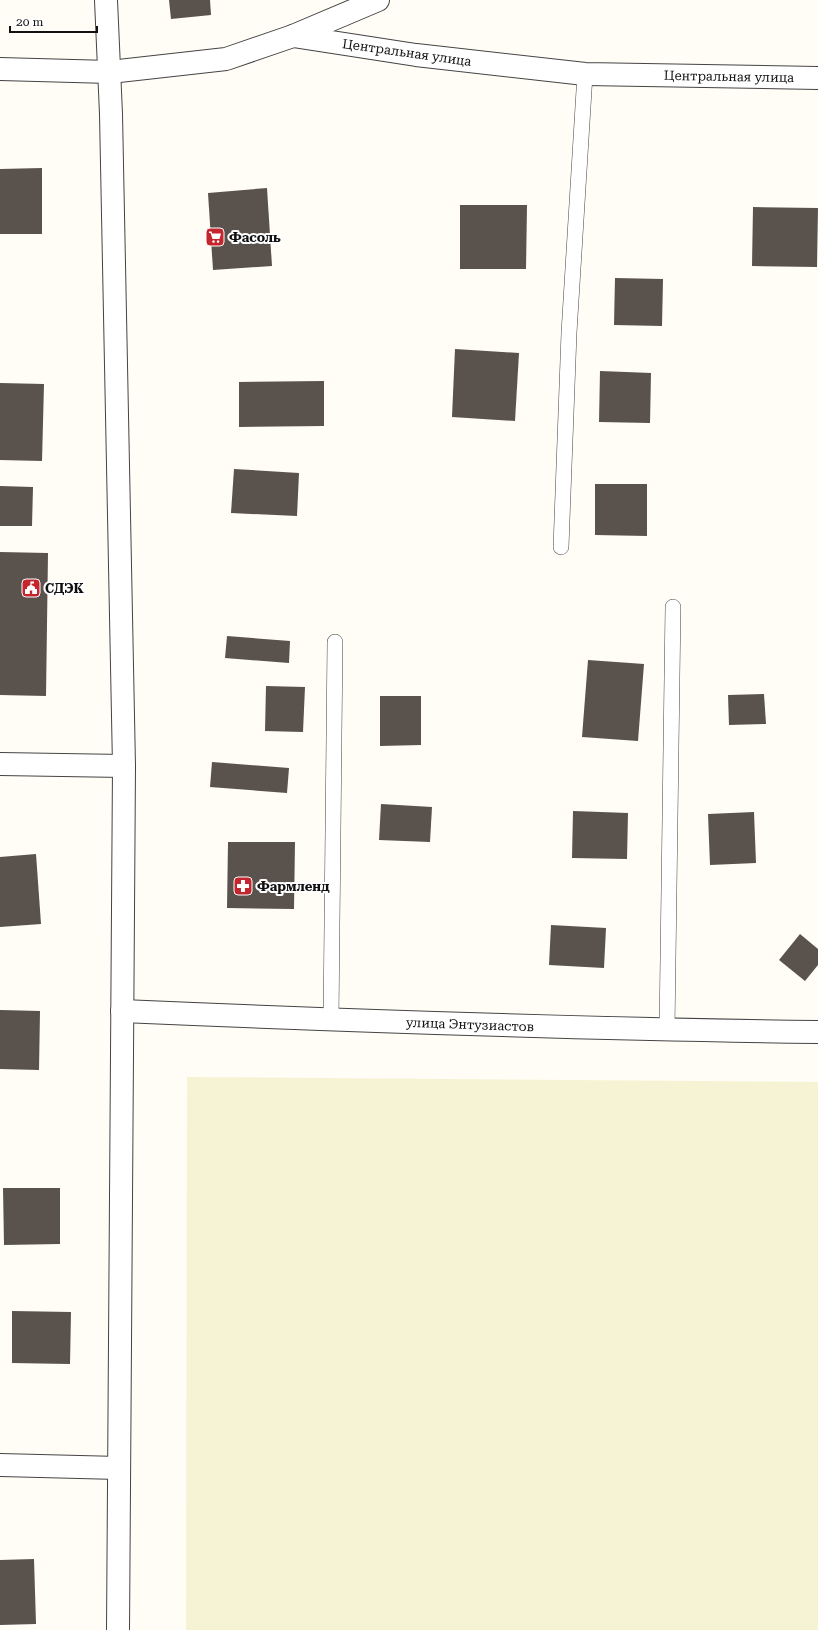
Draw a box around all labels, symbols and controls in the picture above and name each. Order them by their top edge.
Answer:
scale bar [10,8,97,34]
text: 20 m [16,15,43,29]
street label: Центральная улица [341,36,472,69]
street label: Центральная улица [664,68,794,85]
supermarket icon: Фасоль [204,226,226,248]
place label: Фасоль [229,230,281,245]
public building icon: СДЭК [20,577,42,599]
place label: СДЭК [45,581,85,596]
pharmacy icon: Фармленд [232,875,254,897]
place label: Фармленд [257,879,330,894]
street label: улица Энтузиастов [406,1015,534,1034]

